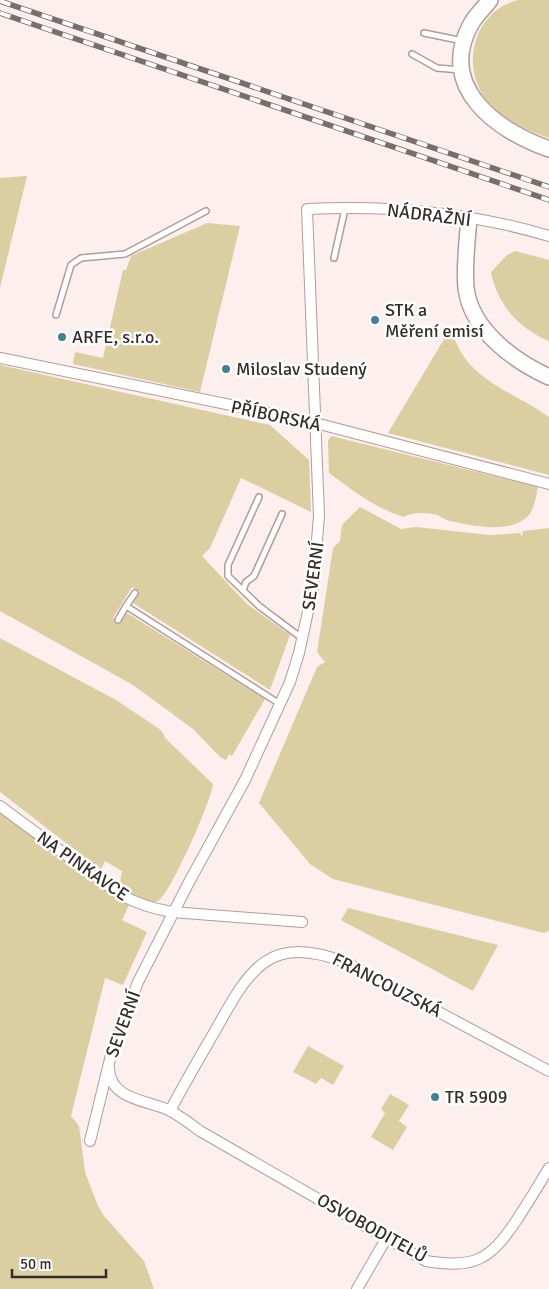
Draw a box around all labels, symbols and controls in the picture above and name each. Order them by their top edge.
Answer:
street label: NÁDRAŽNÍ [386,199,473,231]
place label: STK a Měření emisí [385,299,484,342]
marker: STK a Měření emisí [369,314,381,326]
place label: ARFE, s.r.o. [72,326,159,348]
marker: ARFE, s.r.o. [56,331,68,343]
place label: Miloslav Studený [236,358,367,380]
marker: Miloslav Studený [220,363,232,375]
street label: PŘÍBORSKÁ [229,396,323,436]
street label: SEVERNÍ [297,540,329,612]
street label: NA PINKAVCE [33,826,133,906]
street label: FRANCOUZSKÁ [329,948,445,1022]
street label: SEVERNÍ [101,987,145,1060]
place label: TR 5909 [445,1086,508,1108]
marker: TR 5909 [429,1091,441,1103]
street label: OSVOBODITELŮ [313,1189,431,1267]
scale bar [12,1246,106,1278]
text: 50 m [20,1255,51,1273]

